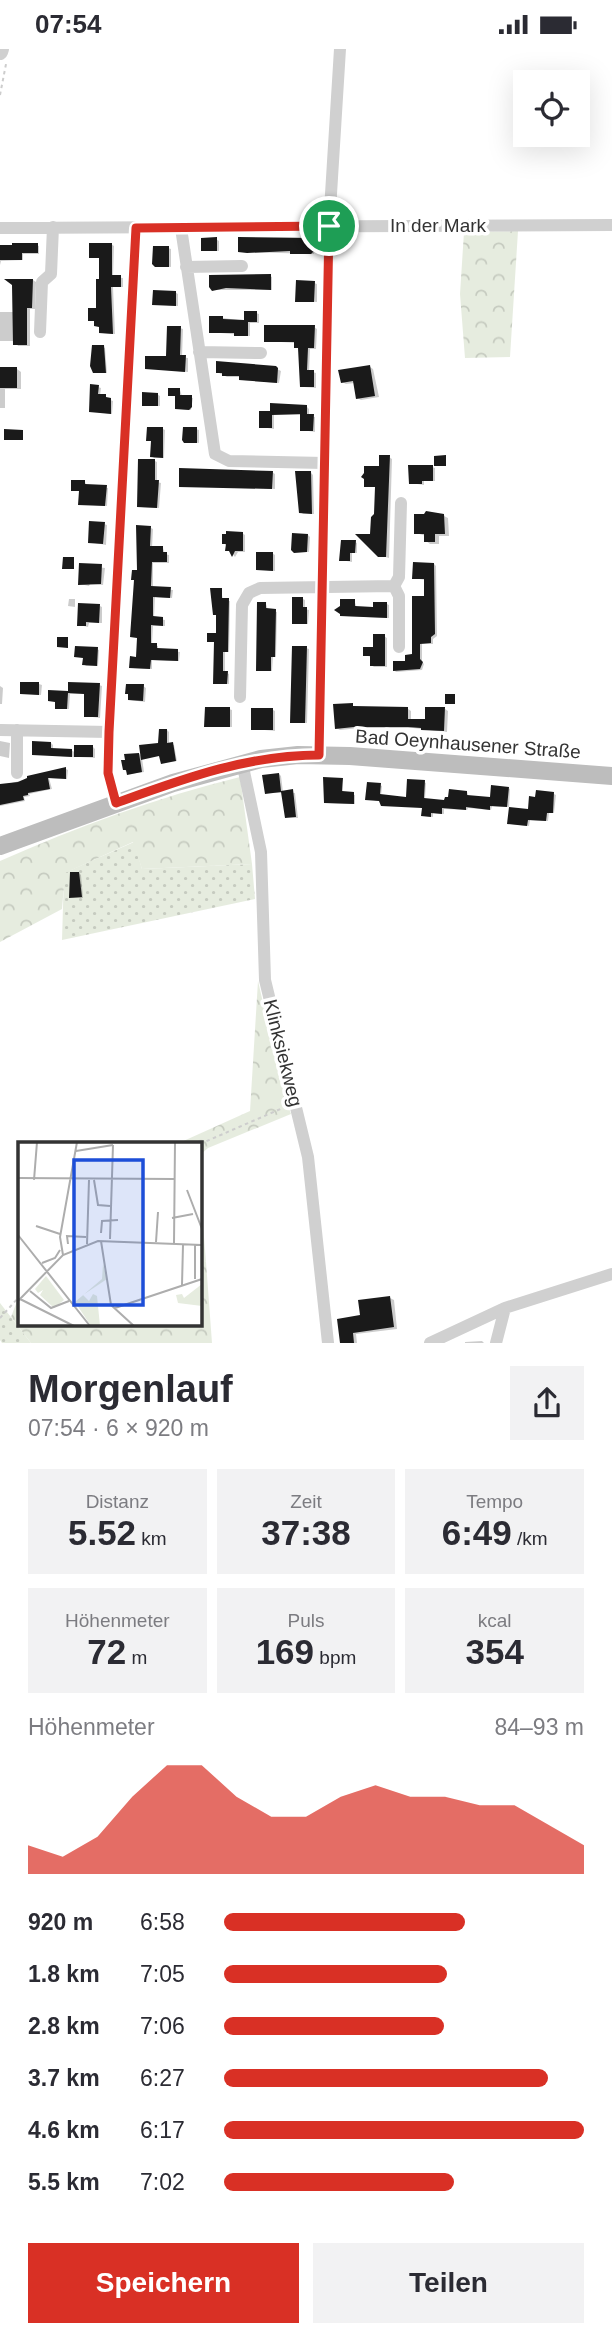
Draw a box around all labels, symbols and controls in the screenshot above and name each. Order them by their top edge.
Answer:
text: 07:54 [35,9,102,39]
map controls [513,70,590,147]
button: locate [513,70,590,147]
pin [299,196,359,256]
icon: arrive [310,207,348,245]
street label: In der Mark [390,215,487,236]
street label: Bad Oeynhausener Straße [355,726,581,762]
street label: Klinksiekweg [260,997,306,1109]
inset map [18,1142,201,1325]
button: share [510,1366,584,1440]
text: Morgenlauf [28,1368,233,1410]
text: 07:54 · 6 × 920 m [28,1415,209,1441]
text: Distanz [86,1491,149,1512]
text: Zeit [290,1491,322,1512]
text: Tempo [466,1491,523,1512]
text: 5.52 [68,1513,136,1552]
text: 37:38 [261,1513,351,1552]
text: 6:49 [442,1513,512,1552]
text: km [136,1528,167,1549]
text: /km [512,1528,548,1549]
text: Höhenmeter [65,1610,170,1631]
text: Puls [288,1610,324,1631]
text: kcal [478,1610,512,1631]
text: 72 [87,1632,126,1671]
text: 169 [256,1632,314,1671]
text: 354 [465,1632,524,1671]
text: m [126,1647,147,1668]
text: bpm [314,1647,356,1668]
text: Höhenmeter [28,1714,155,1740]
text: 84–93 m [494,1714,584,1740]
text: 920 m [28,1909,93,1935]
text: 6:58 [140,1909,185,1935]
text: 1.8 km [28,1961,100,1987]
text: 7:05 [140,1961,185,1987]
text: 2.8 km [28,2013,100,2039]
text: 7:06 [140,2013,185,2039]
text: 3.7 km [28,2065,100,2091]
text: 6:27 [140,2065,185,2091]
text: 4.6 km [28,2117,100,2143]
text: 6:17 [140,2117,185,2143]
text: 5.5 km [28,2169,100,2195]
text: 7:02 [140,2169,185,2195]
button: Speichern [28,2243,299,2323]
button: Teilen [313,2243,584,2323]

